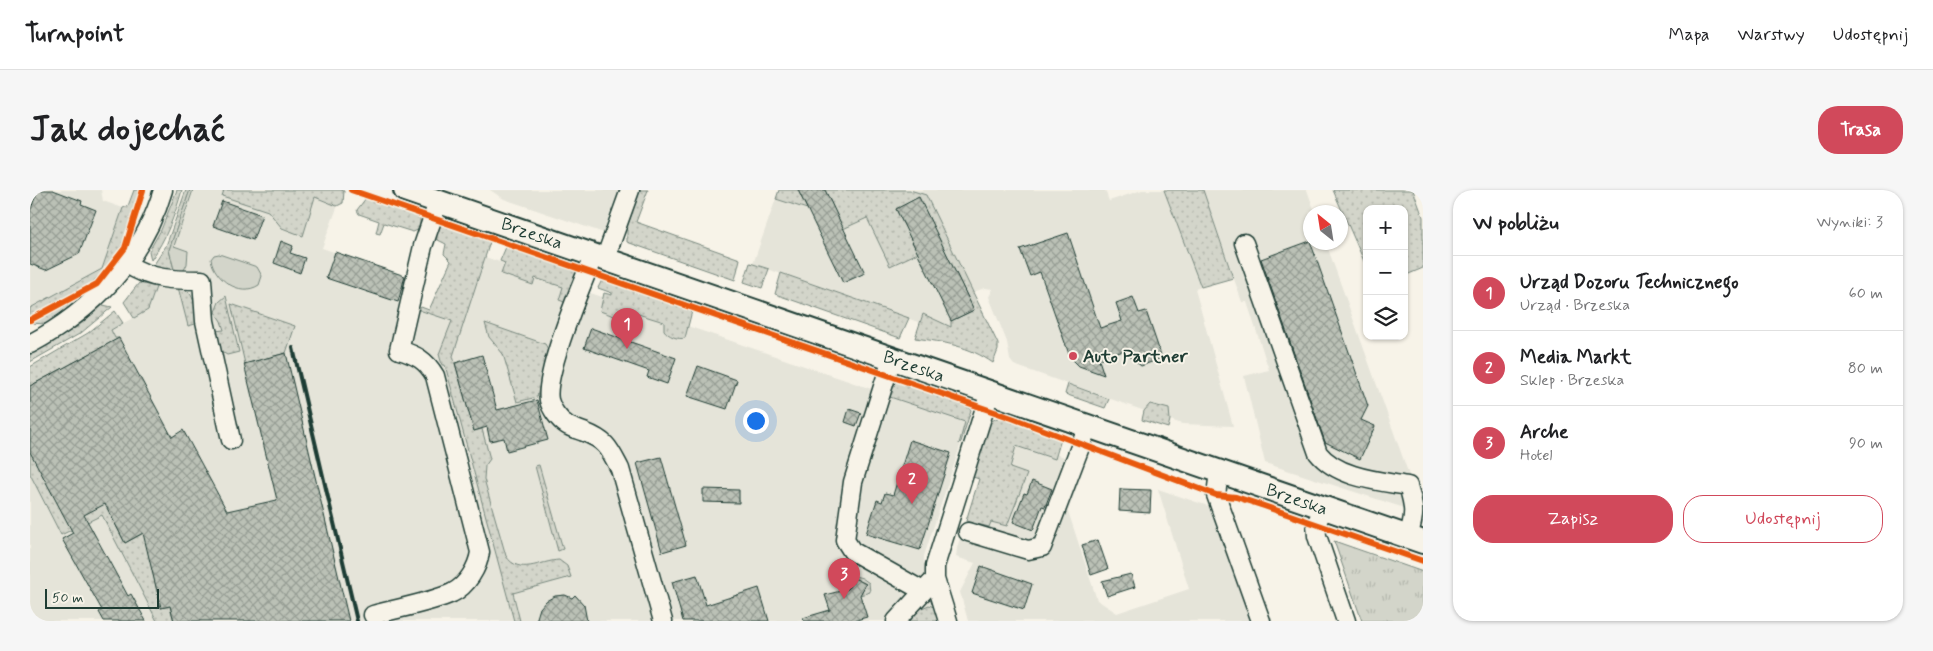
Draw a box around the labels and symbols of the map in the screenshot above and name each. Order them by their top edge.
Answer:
north arrow [1303,205,1348,250]
street label: Brzeska [498,212,566,256]
pin: 1 [611,308,643,349]
street label: Brzeska [880,345,948,389]
place label: Auto Partner [1083,345,1188,369]
marker: Auto Partner [1067,350,1079,362]
your location [743,408,769,434]
pin: 2 [896,463,928,504]
street label: Brzeska [1263,478,1331,522]
pin: 3 [828,558,860,599]
scale bar [45,586,159,609]

